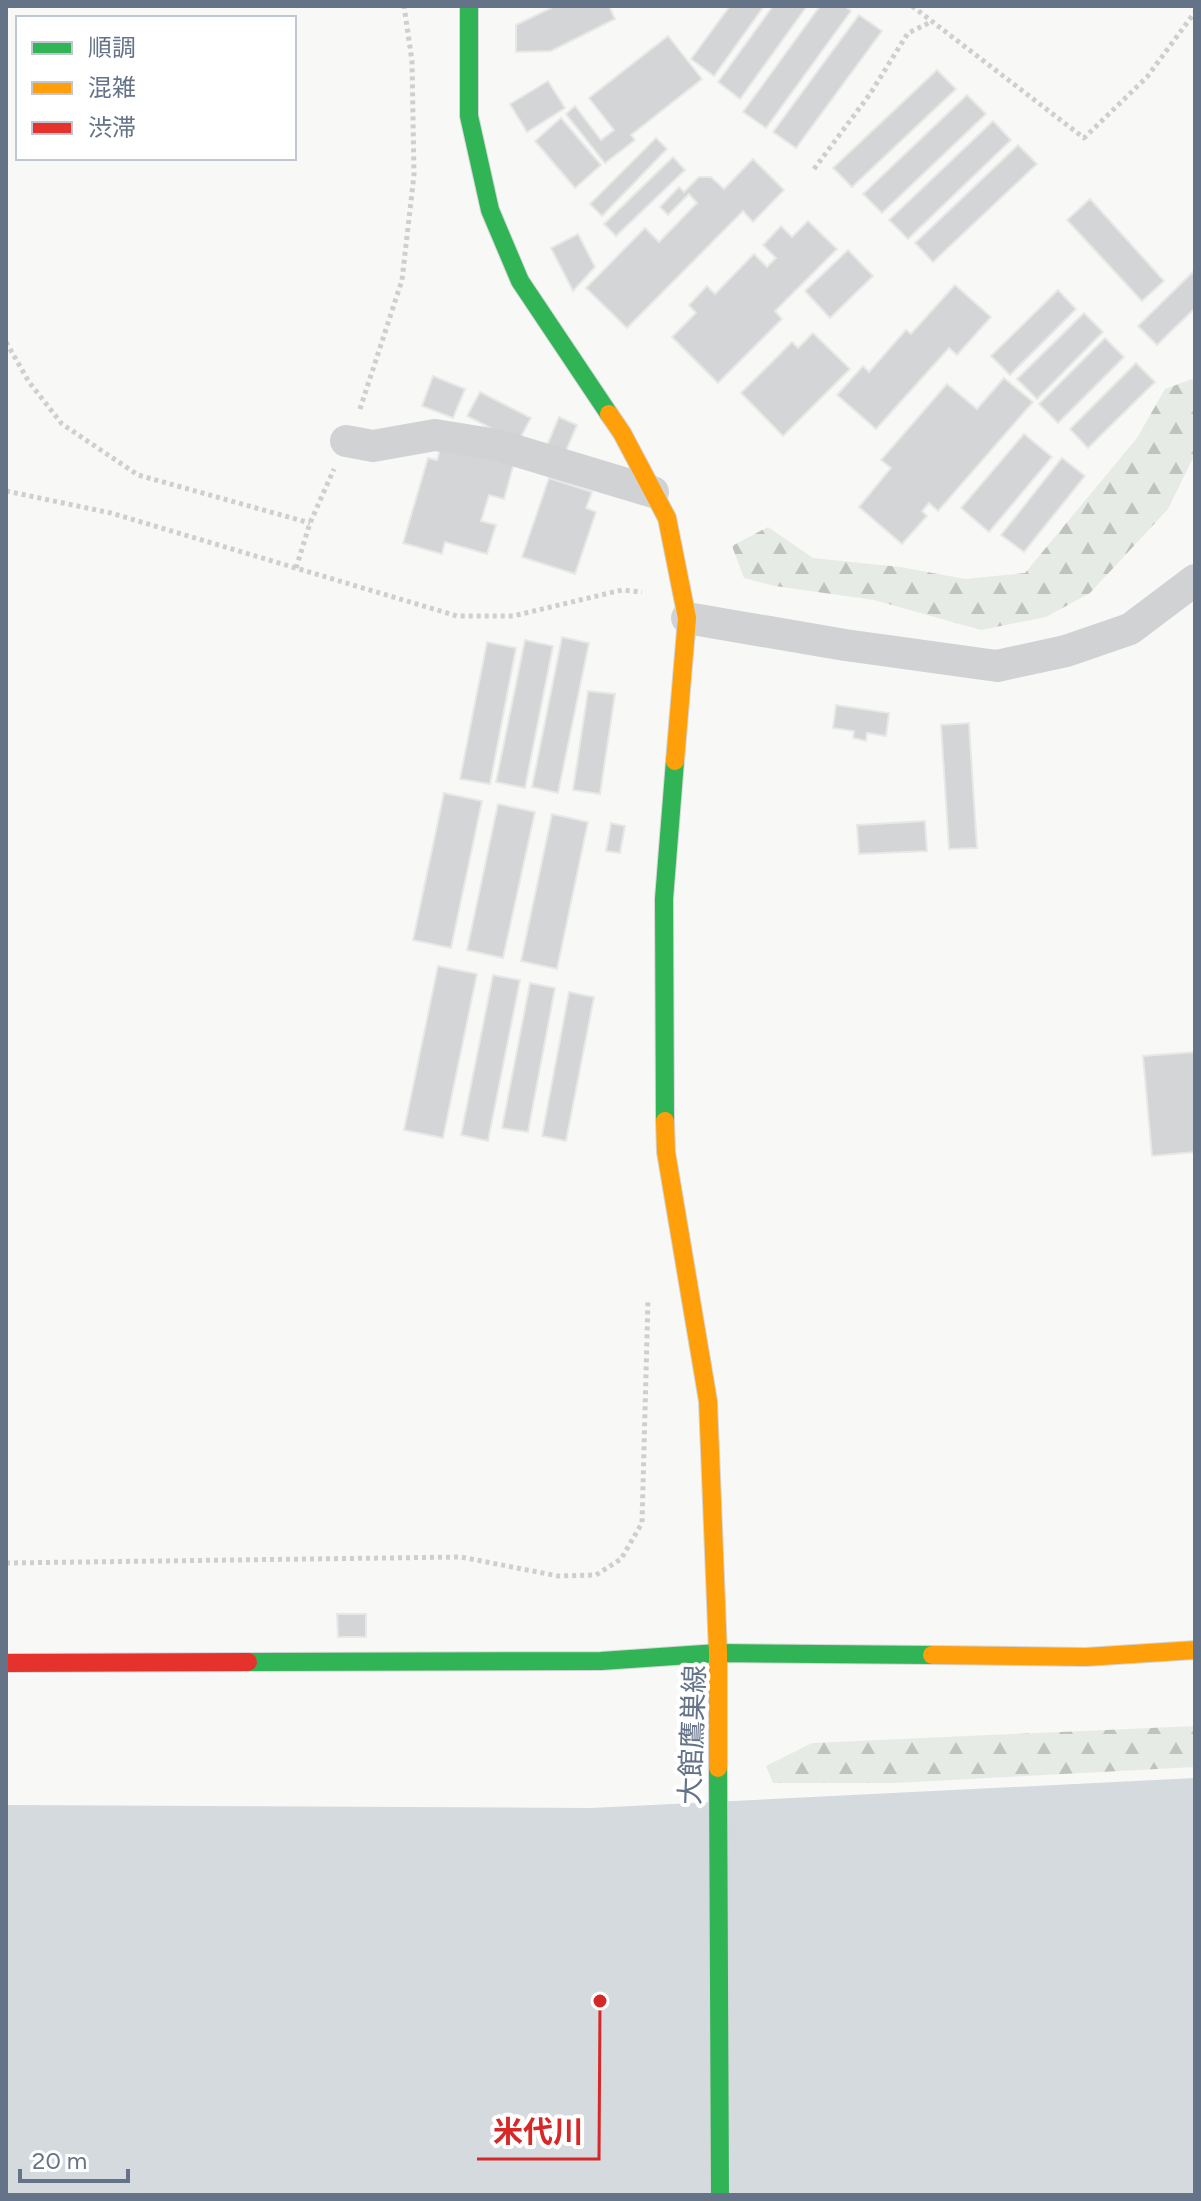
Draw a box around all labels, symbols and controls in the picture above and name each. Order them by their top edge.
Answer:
legend [16,16,296,160]
text: 順調 [88,33,136,62]
text: 混雑 [88,73,136,102]
text: 渋滞 [88,113,136,142]
street label: 大館鷹巣線 [673,1664,711,1806]
callout: 米代川 [477,2105,599,2159]
text: 米代川 [493,2113,583,2150]
scale bar [20,2133,128,2183]
text: 20 m [32,2146,87,2175]

